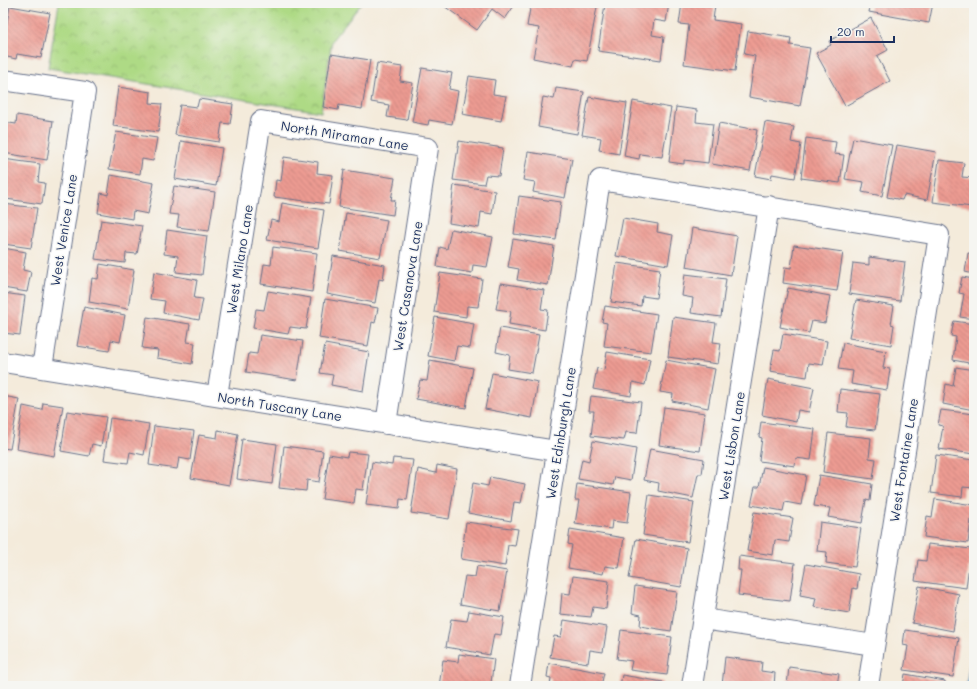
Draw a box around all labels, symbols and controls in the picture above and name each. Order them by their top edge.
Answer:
scale bar [831,18,894,44]
text: 20 m [837,23,865,39]
street label: North Miramar Lane [280,116,410,154]
street label: West Venice Lane [46,173,80,287]
street label: West Milano Lane [222,203,256,315]
street label: West Casanova Lane [388,220,426,352]
street label: West Edinburgh Lane [541,366,579,500]
street label: North Tuscany Lane [217,388,343,424]
street label: West Lisbon Lane [714,390,748,502]
street label: West Fontaine Lane [885,397,921,523]

